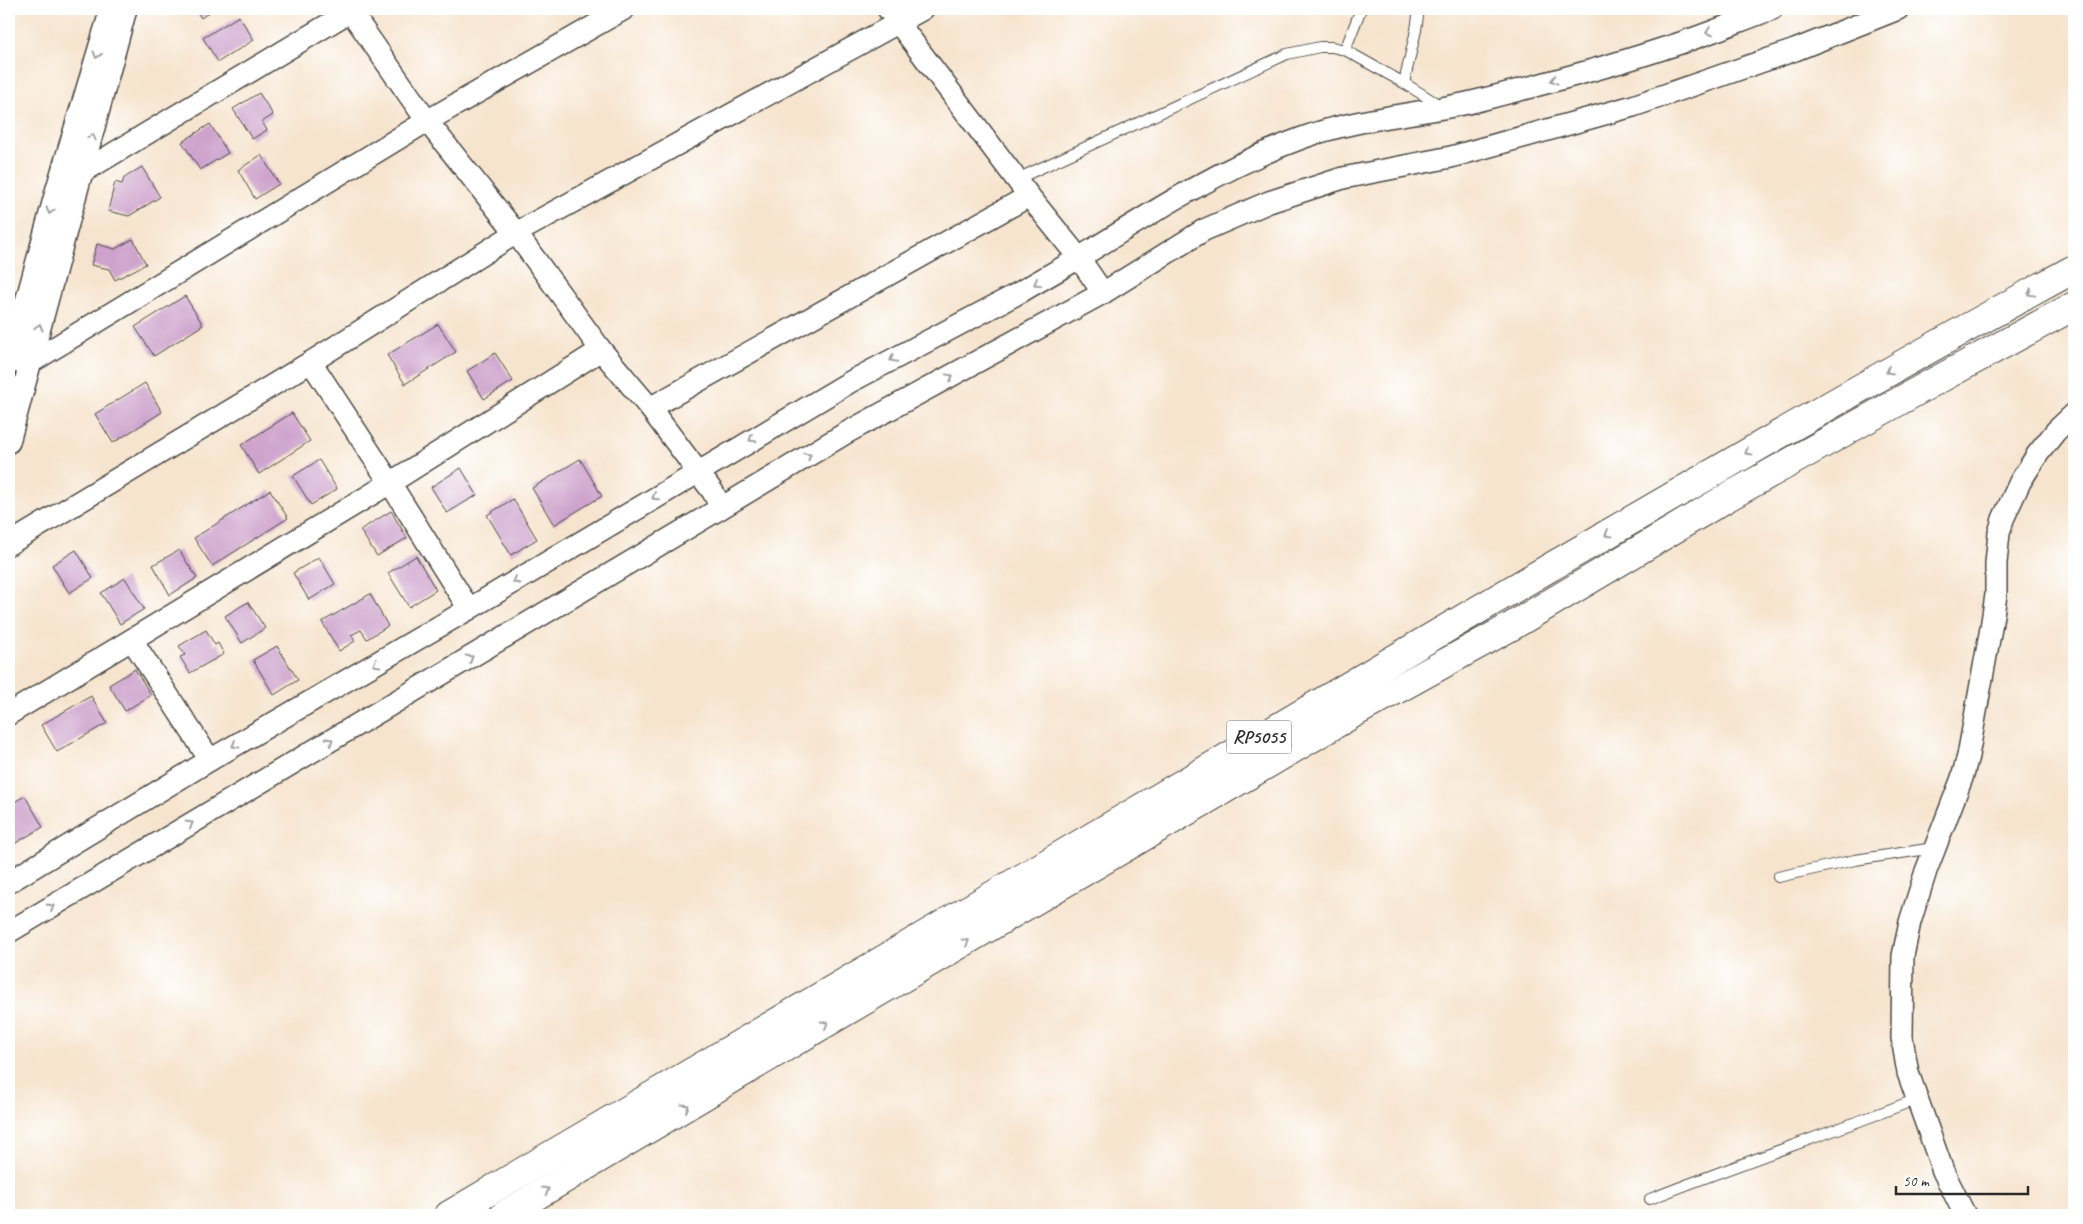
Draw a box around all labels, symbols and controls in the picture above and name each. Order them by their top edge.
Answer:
one-way arrow [1706,26,1714,36]
one-way arrow [92,51,102,59]
one-way arrow [1551,75,1559,85]
one-way arrow [86,132,97,141]
one-way arrow [45,207,56,216]
one-way arrow [1033,276,1042,286]
one-way arrow [2028,286,2037,296]
one-way arrow [33,323,44,332]
one-way arrow [890,353,899,363]
one-way arrow [1886,365,1895,375]
one-way arrow [945,373,954,383]
one-way arrow [749,433,758,443]
one-way arrow [1745,446,1754,456]
one-way arrow [803,452,812,462]
one-way arrow [652,491,661,501]
one-way arrow [1604,528,1613,538]
one-way arrow [512,575,521,585]
one-way arrow [464,654,473,664]
one-way arrow [372,657,381,667]
road number: RP5055 [1226,720,1292,754]
one-way arrow [325,737,334,747]
one-way arrow [232,739,241,749]
one-way arrow [185,820,194,830]
one-way arrow [45,903,54,913]
one-way arrow [960,938,969,948]
one-way arrow [820,1020,829,1030]
one-way arrow [680,1103,689,1113]
scale bar [1896,1164,2028,1196]
text: 50 m [1903,1172,1930,1191]
one-way arrow [541,1187,550,1197]

